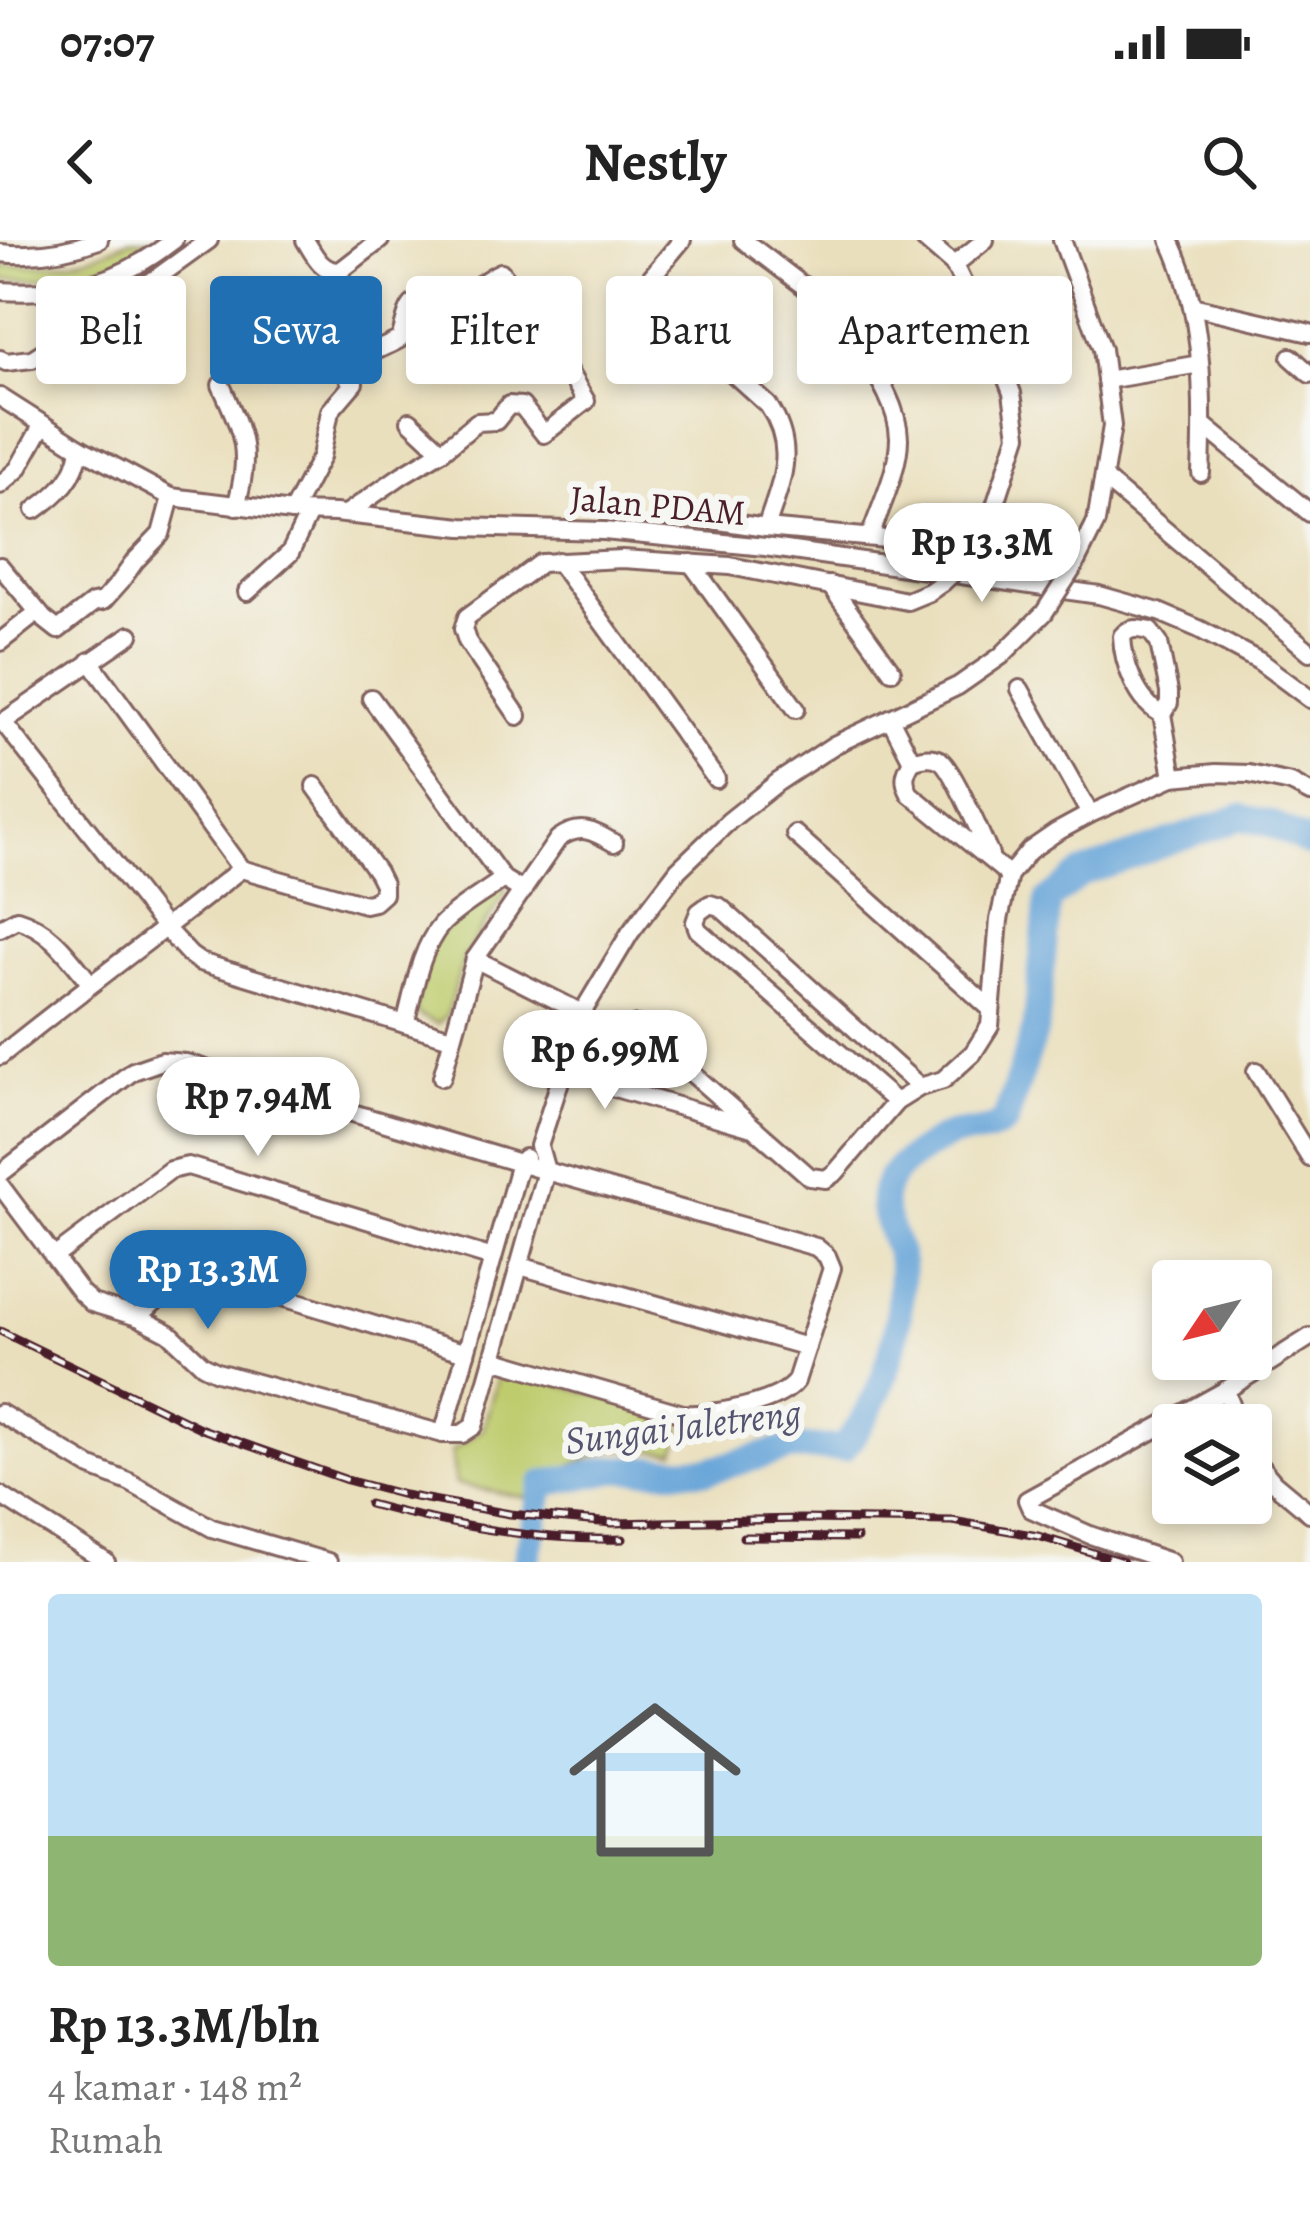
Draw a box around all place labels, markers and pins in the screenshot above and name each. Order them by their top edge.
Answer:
pin: Rp 13.3M [858,503,1106,605]
pin: Rp 6.99M [481,1010,729,1112]
pin: Rp 7.94M [134,1057,382,1159]
pin: Rp 13.3M [84,1230,332,1332]

